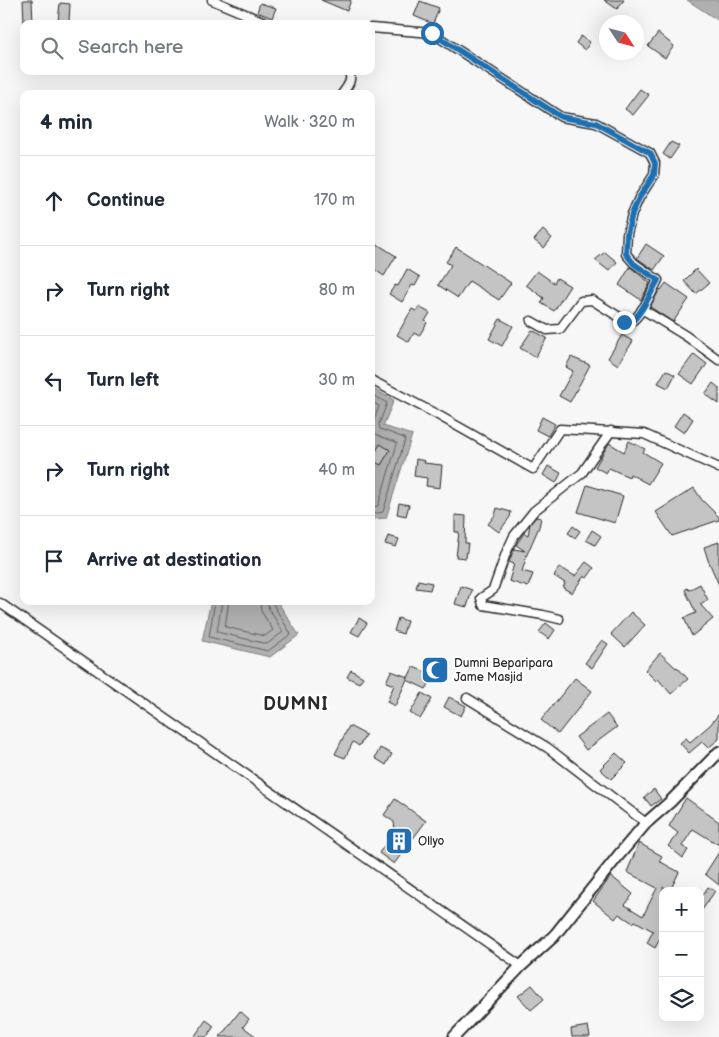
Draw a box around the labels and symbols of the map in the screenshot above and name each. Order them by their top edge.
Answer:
north arrow [599,15,644,60]
route start [421,22,444,45]
route end [613,311,636,334]
mosque icon: Dumni Beparipara Jame Masjid [420,655,450,685]
place label: Dumni Beparipara Jame Masjid [454,656,553,685]
district label: DUMNI [263,694,329,715]
building icon: Ollyo [384,826,414,856]
place label: Ollyo [418,834,445,849]

